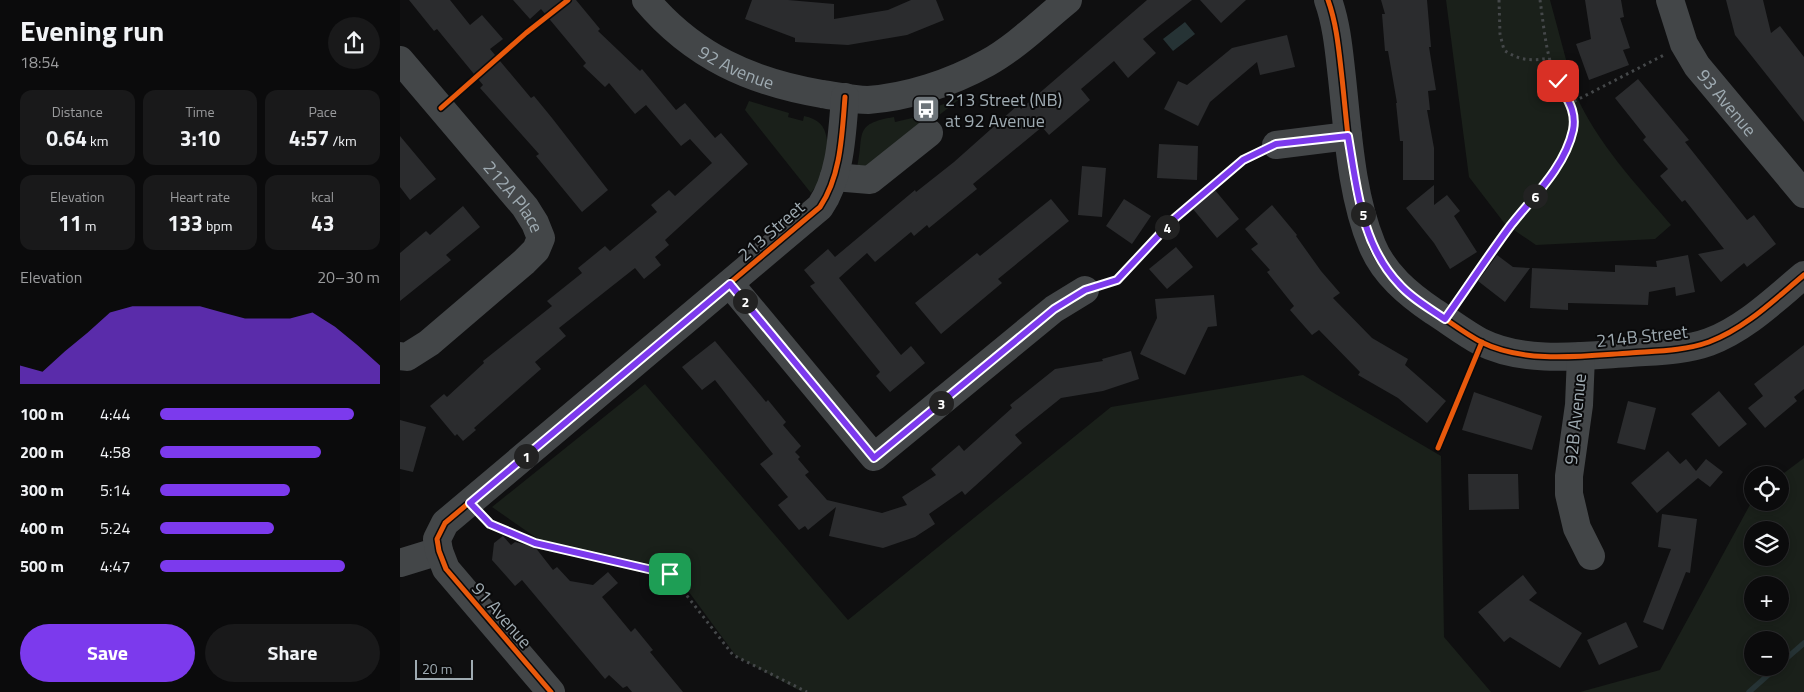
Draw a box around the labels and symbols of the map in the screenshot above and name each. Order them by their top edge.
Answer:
street label: 92 Avenue [693,38,778,96]
pin [1537,60,1579,102]
street label: 93 Avenue [1691,63,1763,142]
place label: 213 Street (NB) at 92 Avenue [945,86,1062,134]
bus stop icon: 213 Street (NB) at 92 Avenue [911,94,941,124]
street label: 212A Place [477,154,551,236]
pin: 6 [1522,184,1548,208]
street label: 213 Street [732,194,811,268]
pin: 5 [1350,202,1376,226]
pin: 4 [1154,214,1180,240]
pin: 2 [732,288,758,314]
street label: 214B Street [1595,318,1690,354]
street label: 92B Avenue [1557,372,1593,466]
pin: 3 [928,390,954,416]
pin: 1 [514,444,538,468]
pin [649,553,691,595]
street label: 91 Avenue [465,576,539,654]
scale bar [415,657,472,680]

